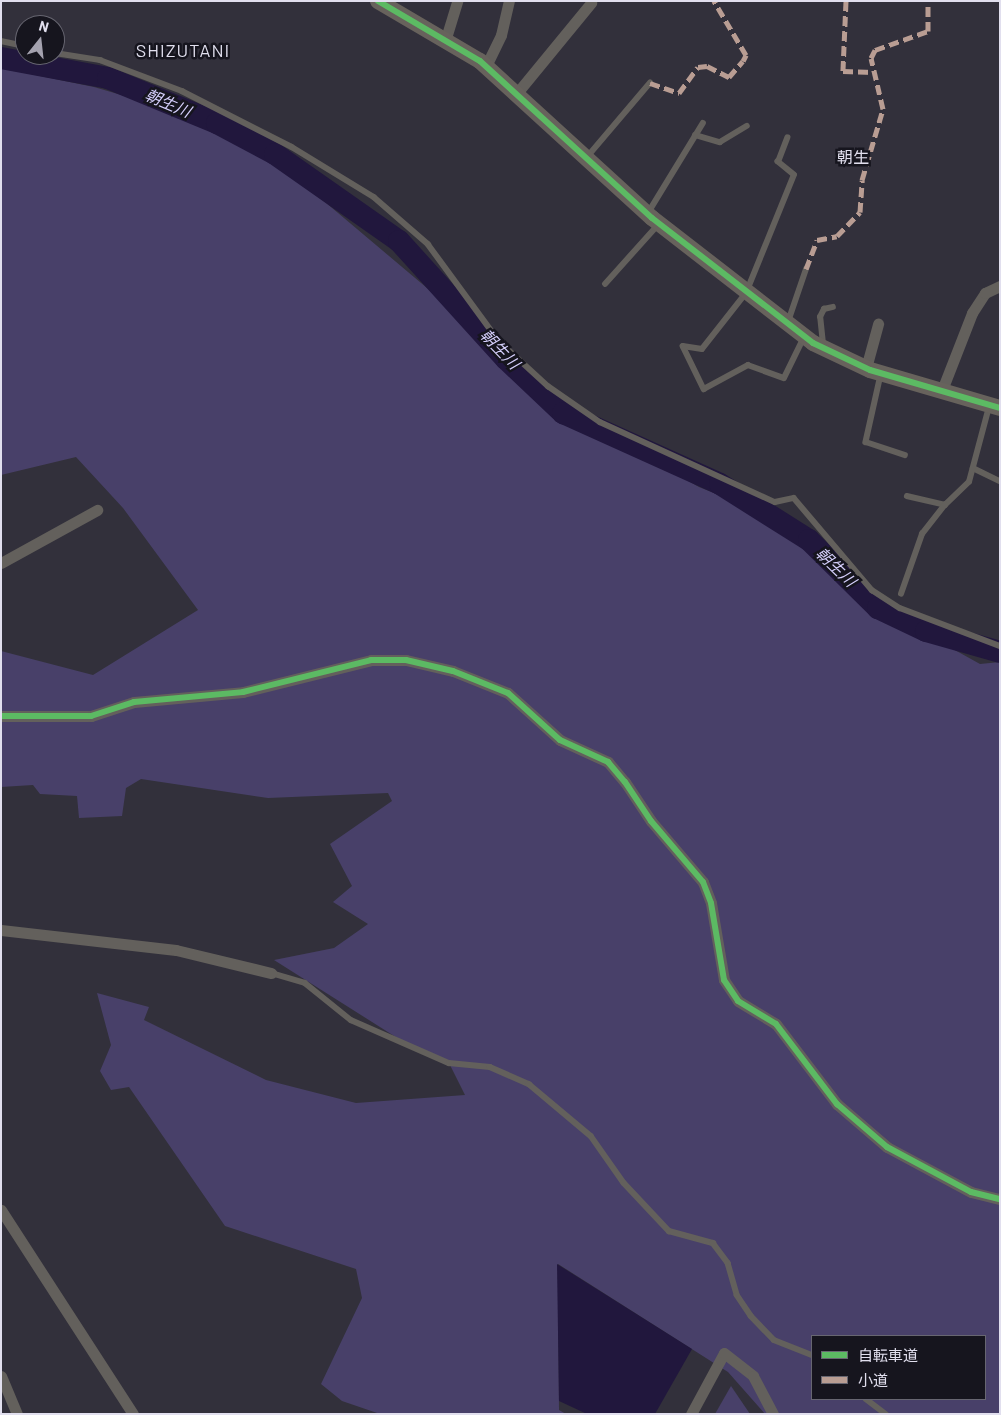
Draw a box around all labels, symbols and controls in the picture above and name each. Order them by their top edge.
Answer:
north arrow [15,15,65,65]
text: N [37,17,51,36]
district label: SHIZUTANI [135,39,231,61]
water label: 朝生川 [142,85,194,121]
district label: 朝生 [837,147,869,167]
water label: 朝生川 [476,325,524,373]
water label: 朝生川 [812,543,860,591]
legend [811,1335,986,1400]
text: 自転車道 [858,1346,918,1364]
text: 小道 [858,1371,888,1389]

